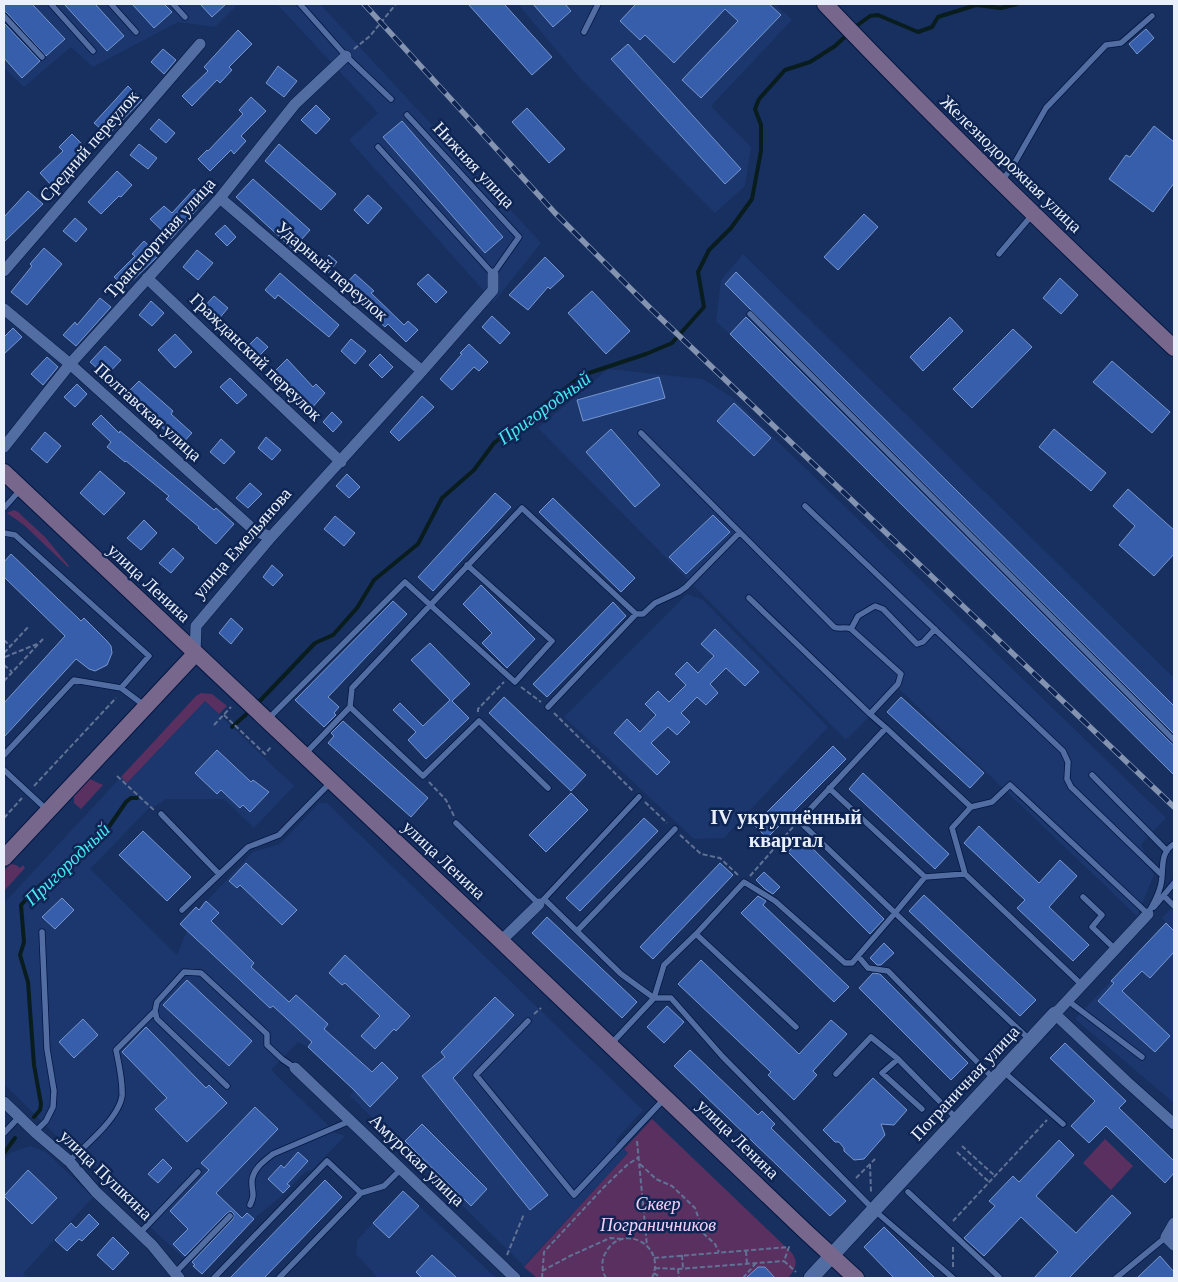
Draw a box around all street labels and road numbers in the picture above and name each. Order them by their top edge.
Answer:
street label: Средний переулок [35,86,143,206]
street label: Железнодорожная улица [936,91,1086,237]
street label: Нижняя улица [429,118,519,212]
street label: Транспортная улица [101,174,219,302]
street label: Ударный переулок [272,217,392,325]
street label: Гражданский переулок [186,289,326,425]
street label: Полтавская улица [90,359,206,465]
street label: улица Емельянова [189,484,295,602]
street label: улица Ленина [103,540,195,626]
street label: улица Ленина [398,817,490,903]
street label: Пограничная улица [907,1021,1023,1145]
street label: улица Ленина [693,1095,783,1183]
street label: Амурская улица [365,1110,469,1210]
street label: улица Пушкина [56,1126,156,1224]

